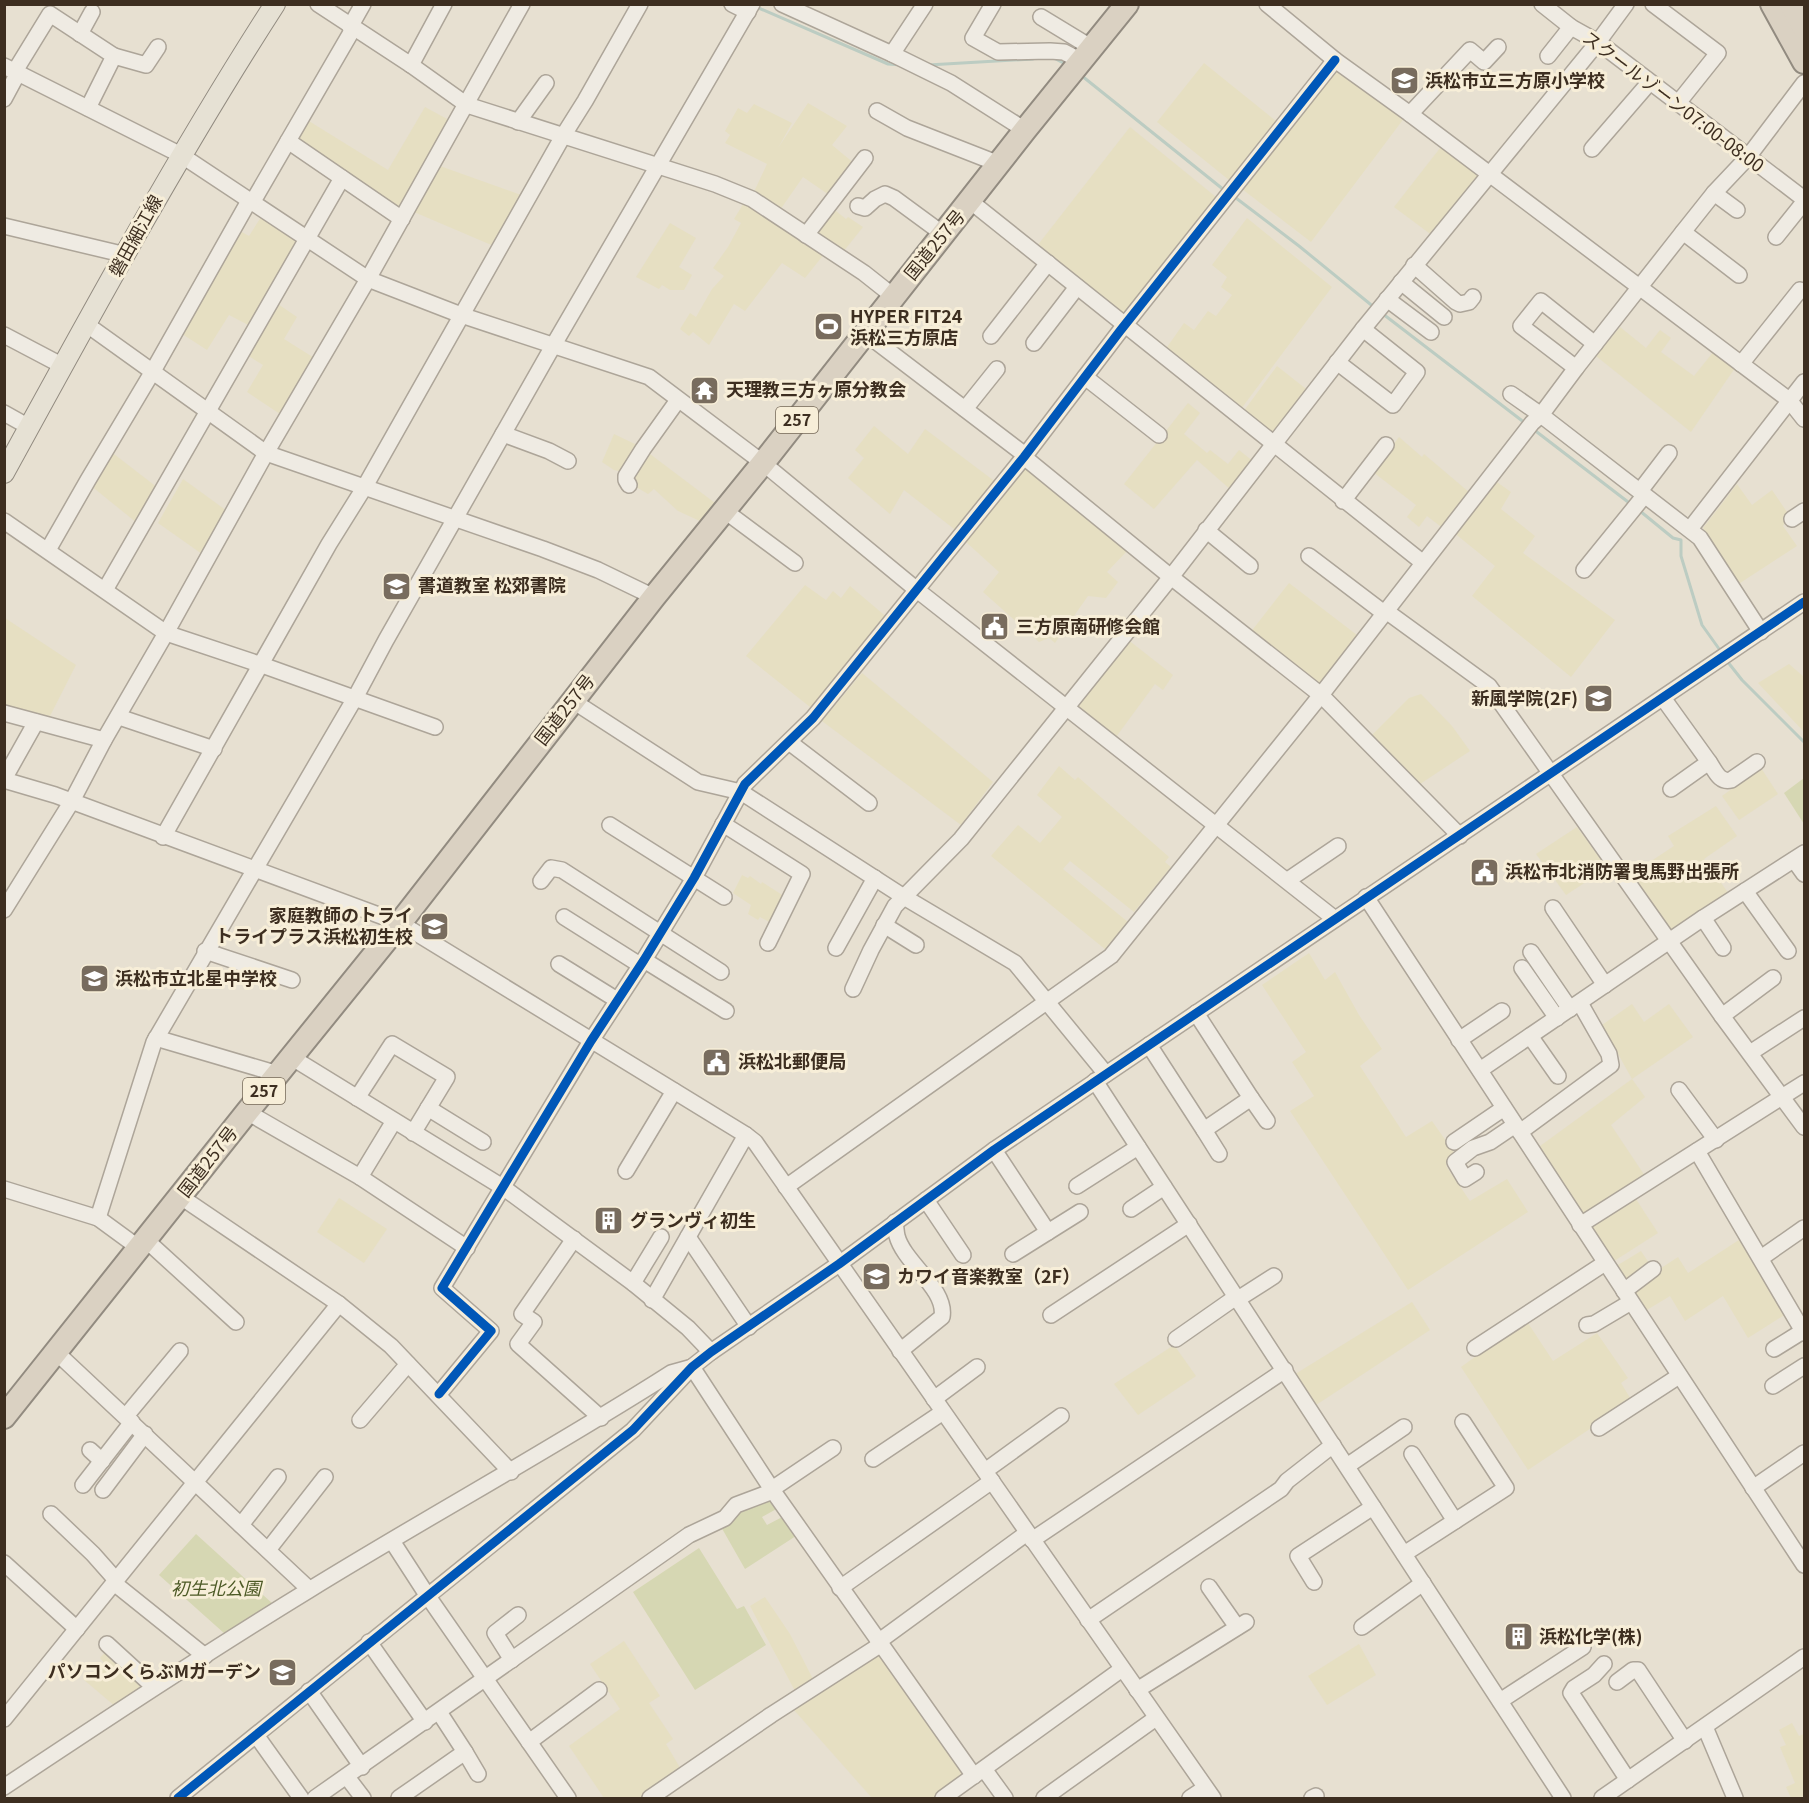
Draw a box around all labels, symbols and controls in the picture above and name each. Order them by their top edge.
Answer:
street label: スクールゾーン07:00-08:00 [1578,23,1770,177]
school or university icon: 浜松市立三方原小学校 [1388,65,1420,97]
place label: 浜松市立三方原小学校 [1425,66,1605,92]
street label: 磐田細江線 [101,189,167,281]
street label: 国道257号 [897,203,970,285]
place label: HYPER FIT24 浜松三方原店 [850,302,963,349]
sports icon: HYPER FIT24 浜松三方原店 [813,311,845,343]
temple icon: 天理教三方ヶ原分教会 [689,374,721,406]
place label: 天理教三方ヶ原分教会 [726,375,906,401]
road number: 257 [776,407,818,433]
school or university icon: 書道教室 松郊書院 [381,570,413,602]
place label: 書道教室 松郊書院 [418,571,566,597]
public building icon: 三方原南研修会館 [979,611,1011,643]
place label: 三方原南研修会館 [1016,612,1160,638]
street label: 国道257号 [527,668,600,750]
school or university icon: 新風学院(2F) [1583,683,1615,715]
place label: 新風学院(2F) [1471,684,1578,710]
public building icon: 浜松市北消防署曳馬野出張所 [1468,856,1500,888]
place label: 浜松市北消防署曳馬野出張所 [1505,857,1739,883]
place label: 家庭教師のトライ トライプラス浜松初生校 [215,901,413,948]
school or university icon: 家庭教師のトライ トライプラス浜松初生校 [418,910,450,942]
school or university icon: 浜松市立北星中学校 [78,963,110,995]
place label: 浜松市立北星中学校 [115,964,277,990]
public building icon: 浜松北郵便局 [701,1046,733,1078]
place label: 浜松北郵便局 [738,1047,846,1073]
road number: 257 [243,1078,285,1104]
street label: 国道257号 [170,1120,243,1202]
building icon: グランヴィ初生 [593,1205,625,1237]
place label: グランヴィ初生 [630,1206,756,1232]
school or university icon: カワイ音楽教室（2F） [860,1261,892,1293]
place label: カワイ音楽教室（2F） [897,1262,1080,1288]
park label: 初生北公園 [171,1574,264,1600]
building icon: 浜松化学(株) [1502,1621,1534,1653]
place label: 浜松化学(株) [1539,1622,1643,1648]
school or university icon: パソコンくらぶMガーデン [266,1656,298,1688]
place label: パソコンくらぶMガーデン [48,1657,261,1683]

